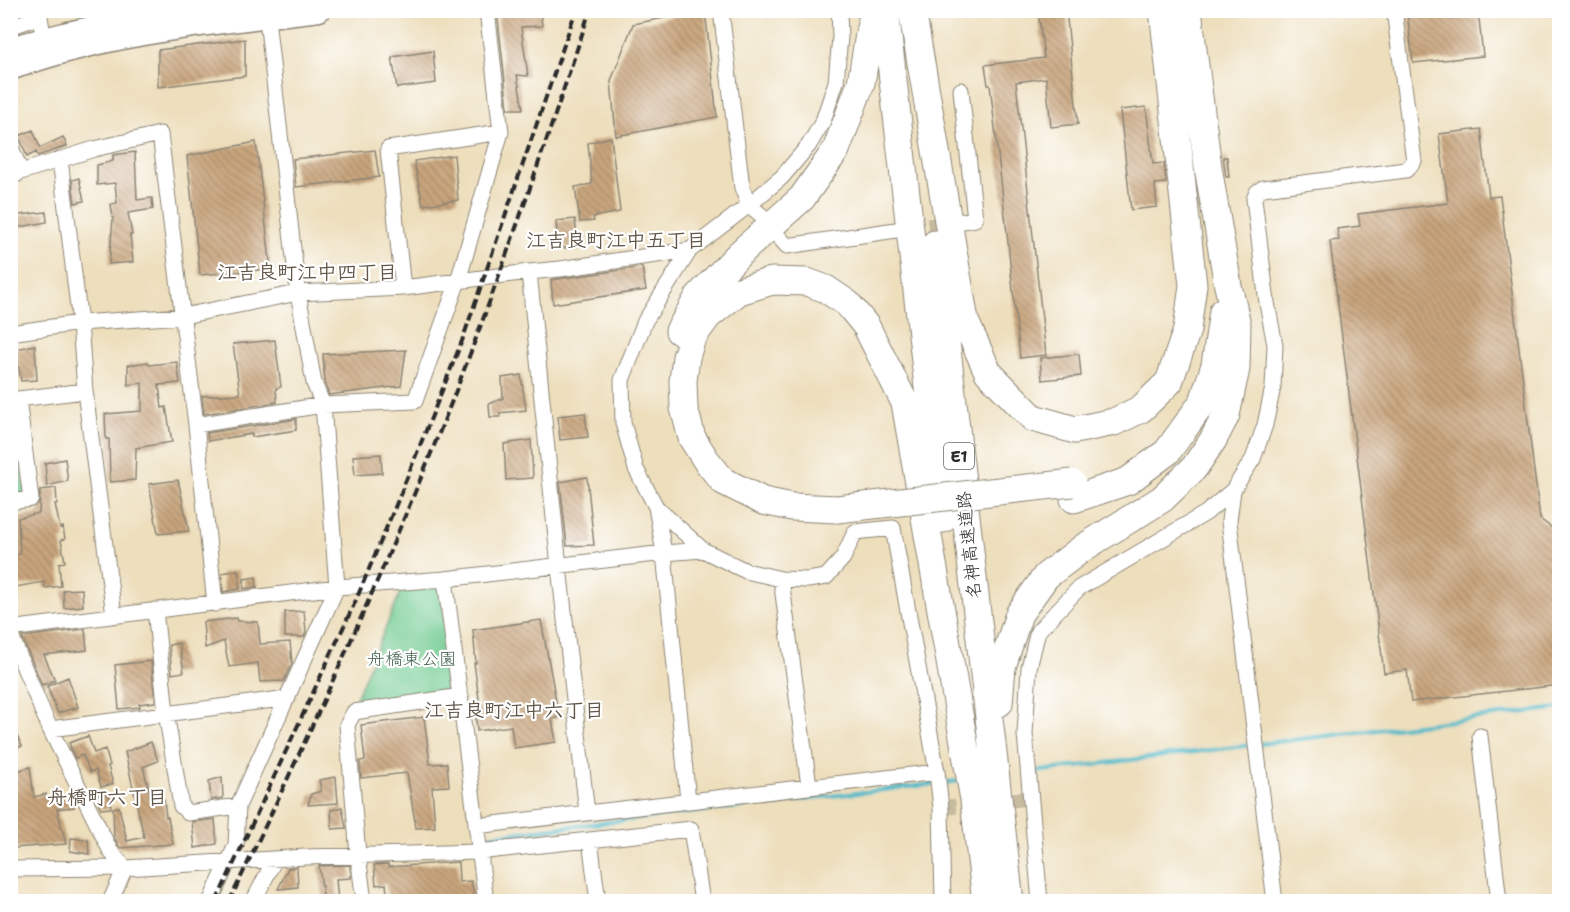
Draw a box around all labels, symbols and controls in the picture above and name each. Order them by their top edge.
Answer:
district label: 江吉良町江中五丁目 [526,227,706,253]
district label: 江吉良町江中四丁目 [217,259,397,285]
road number: E1 [944,443,974,469]
street label: 名神高速道路 [951,490,987,600]
park label: 舟橋東公園 [367,647,457,671]
district label: 江吉良町江中六丁目 [424,697,604,723]
district label: 舟橋町六丁目 [47,784,167,810]

